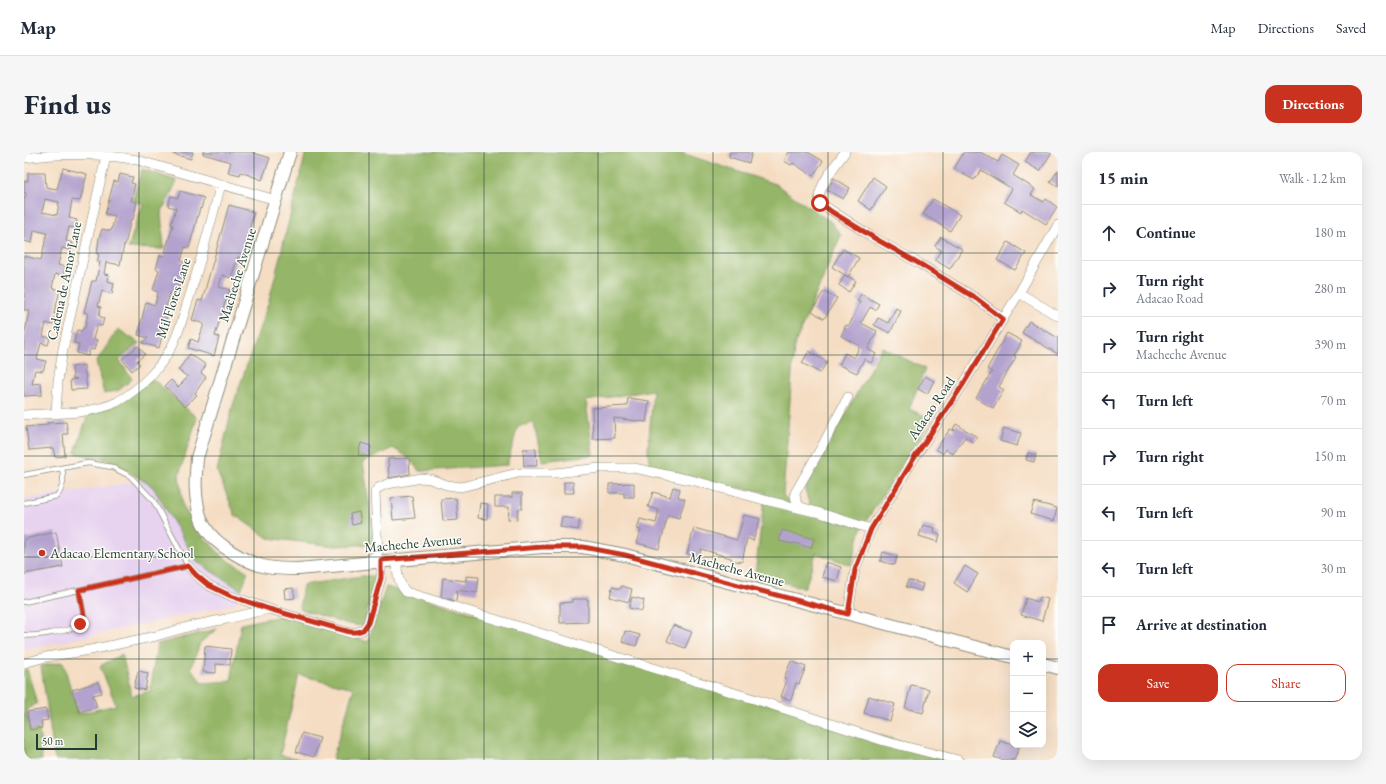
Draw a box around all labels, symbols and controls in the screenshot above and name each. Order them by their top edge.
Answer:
text: Map [20,15,56,40]
text: Map [1210,19,1236,37]
text: Directions [1258,19,1314,37]
text: Saved [1336,19,1366,37]
button: Directions [1265,85,1362,123]
text: Find us [24,86,111,122]
text: 15 min [1098,167,1148,189]
text: Walk · 1.2 km [1279,170,1346,187]
route start [811,194,829,212]
street label: Cadena de Amor Lane [43,220,85,342]
icon: ahead [1098,222,1120,244]
text: Continue [1136,223,1196,242]
text: 180 m [1315,224,1346,241]
street label: Macheche Avenue [214,225,260,324]
street label: Mil Flores Lane [152,255,195,341]
text: Turn right [1136,271,1204,290]
icon: right [1098,278,1120,300]
text: 280 m [1315,280,1346,297]
text: Adacao Road [1136,290,1203,307]
text: Turn right [1136,327,1204,346]
icon: right [1098,334,1120,356]
text: 390 m [1315,336,1346,353]
text: Macheche Avenue [1136,346,1227,363]
street label: Adacao Road [903,372,959,444]
icon: left [1098,390,1120,412]
text: Turn left [1136,391,1193,410]
text: 70 m [1321,392,1346,409]
icon: right [1098,446,1120,468]
text: Turn right [1136,447,1204,466]
text: 150 m [1315,448,1346,465]
icon: left [1098,502,1120,524]
text: Turn left [1136,503,1193,522]
text: 90 m [1321,504,1346,521]
street label: Macheche Avenue [364,530,463,556]
place label: Adacao Elementary School [49,544,194,562]
marker: Adacao Elementary School [37,548,47,558]
street label: Macheche Avenue [688,548,787,590]
icon: left [1098,558,1120,580]
text: Turn left [1136,559,1193,578]
text: 30 m [1321,560,1346,577]
icon: arrive [1098,614,1120,636]
route end [71,615,89,633]
text: Arrive at destination [1136,615,1267,634]
map controls [1010,640,1046,748]
button: + [1010,640,1046,676]
button: Save [1098,664,1218,702]
button: Share [1226,664,1346,702]
button: − [1010,676,1046,712]
button: layers [1010,712,1046,748]
scale bar [36,732,97,751]
text: 50 m [42,734,63,748]

